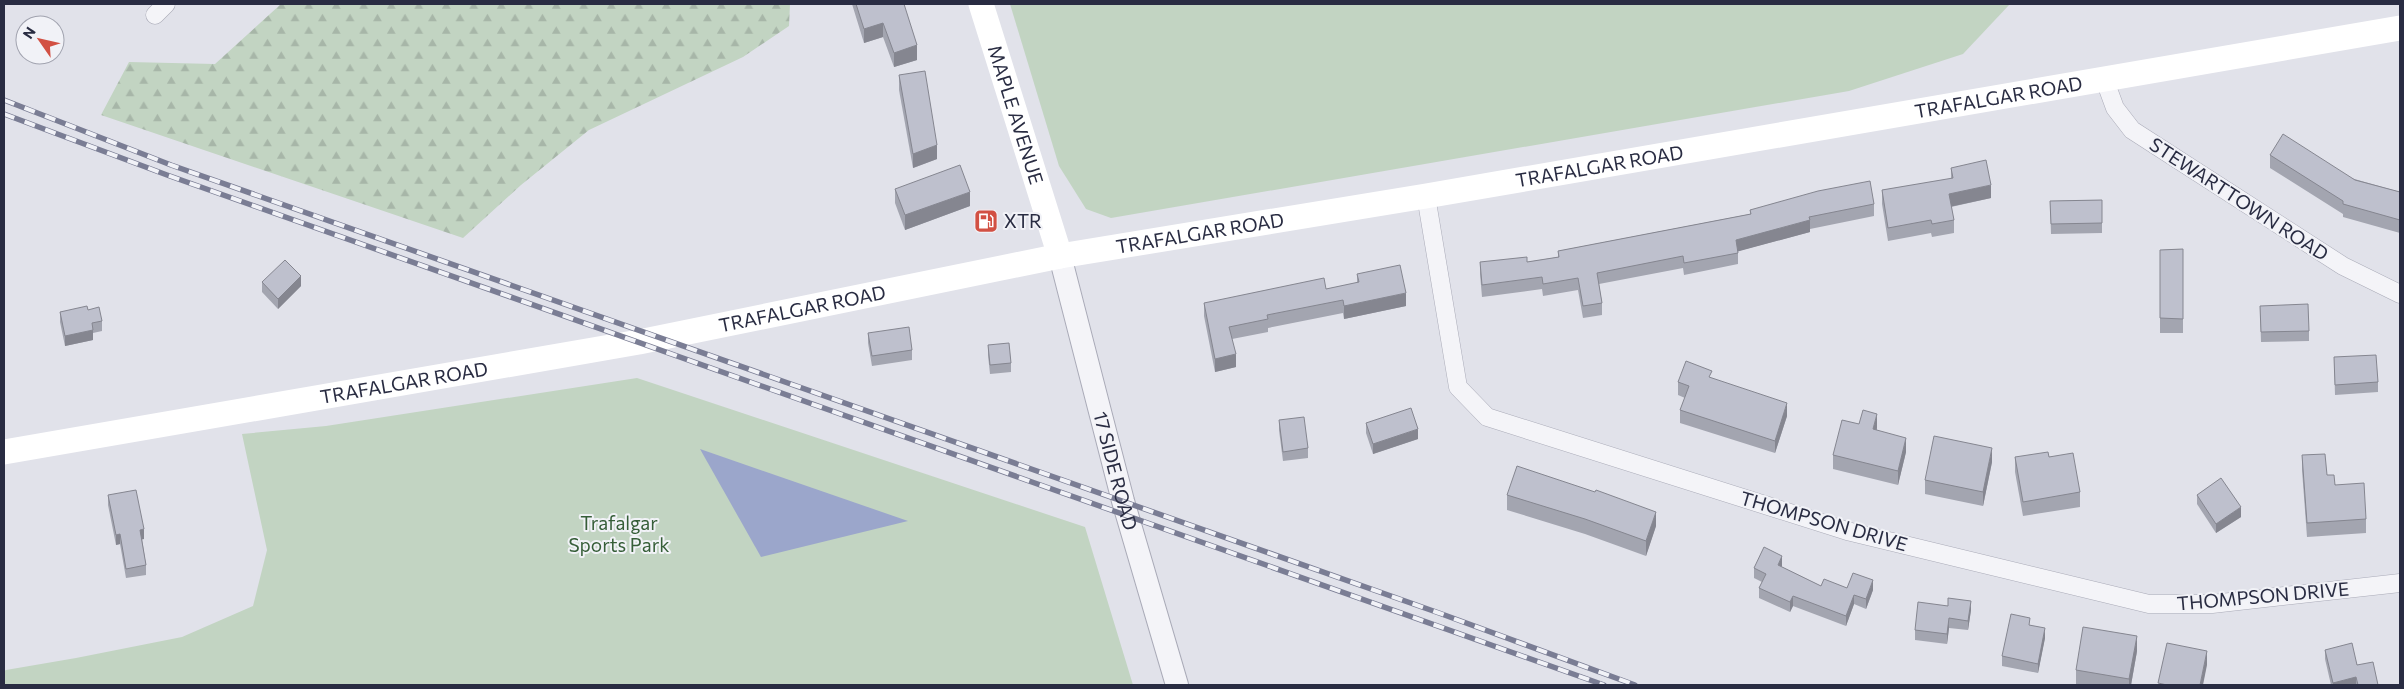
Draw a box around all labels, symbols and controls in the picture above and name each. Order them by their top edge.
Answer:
north arrow [15,15,65,65]
text: N [19,23,39,42]
street label: MAPLE AVENUE [984,42,1049,187]
street label: TRAFALGAR ROAD [1913,71,2084,123]
street label: STEWARTTOWN ROAD [2146,132,2333,265]
street label: TRAFALGAR ROAD [1514,140,1685,191]
street label: TRAFALGAR ROAD [1114,207,1286,258]
fuel station icon: XTR [973,208,999,234]
place label: XTR [1004,209,1042,232]
street label: TRAFALGAR ROAD [717,280,888,336]
street label: TRAFALGAR ROAD [318,356,490,408]
street label: 17 SIDE ROAD [1089,409,1143,533]
street label: THOMPSON DRIVE [1738,486,1910,555]
park label: Trafalgar Sports Park [568,511,670,556]
street label: THOMPSON DRIVE [2176,577,2350,614]

